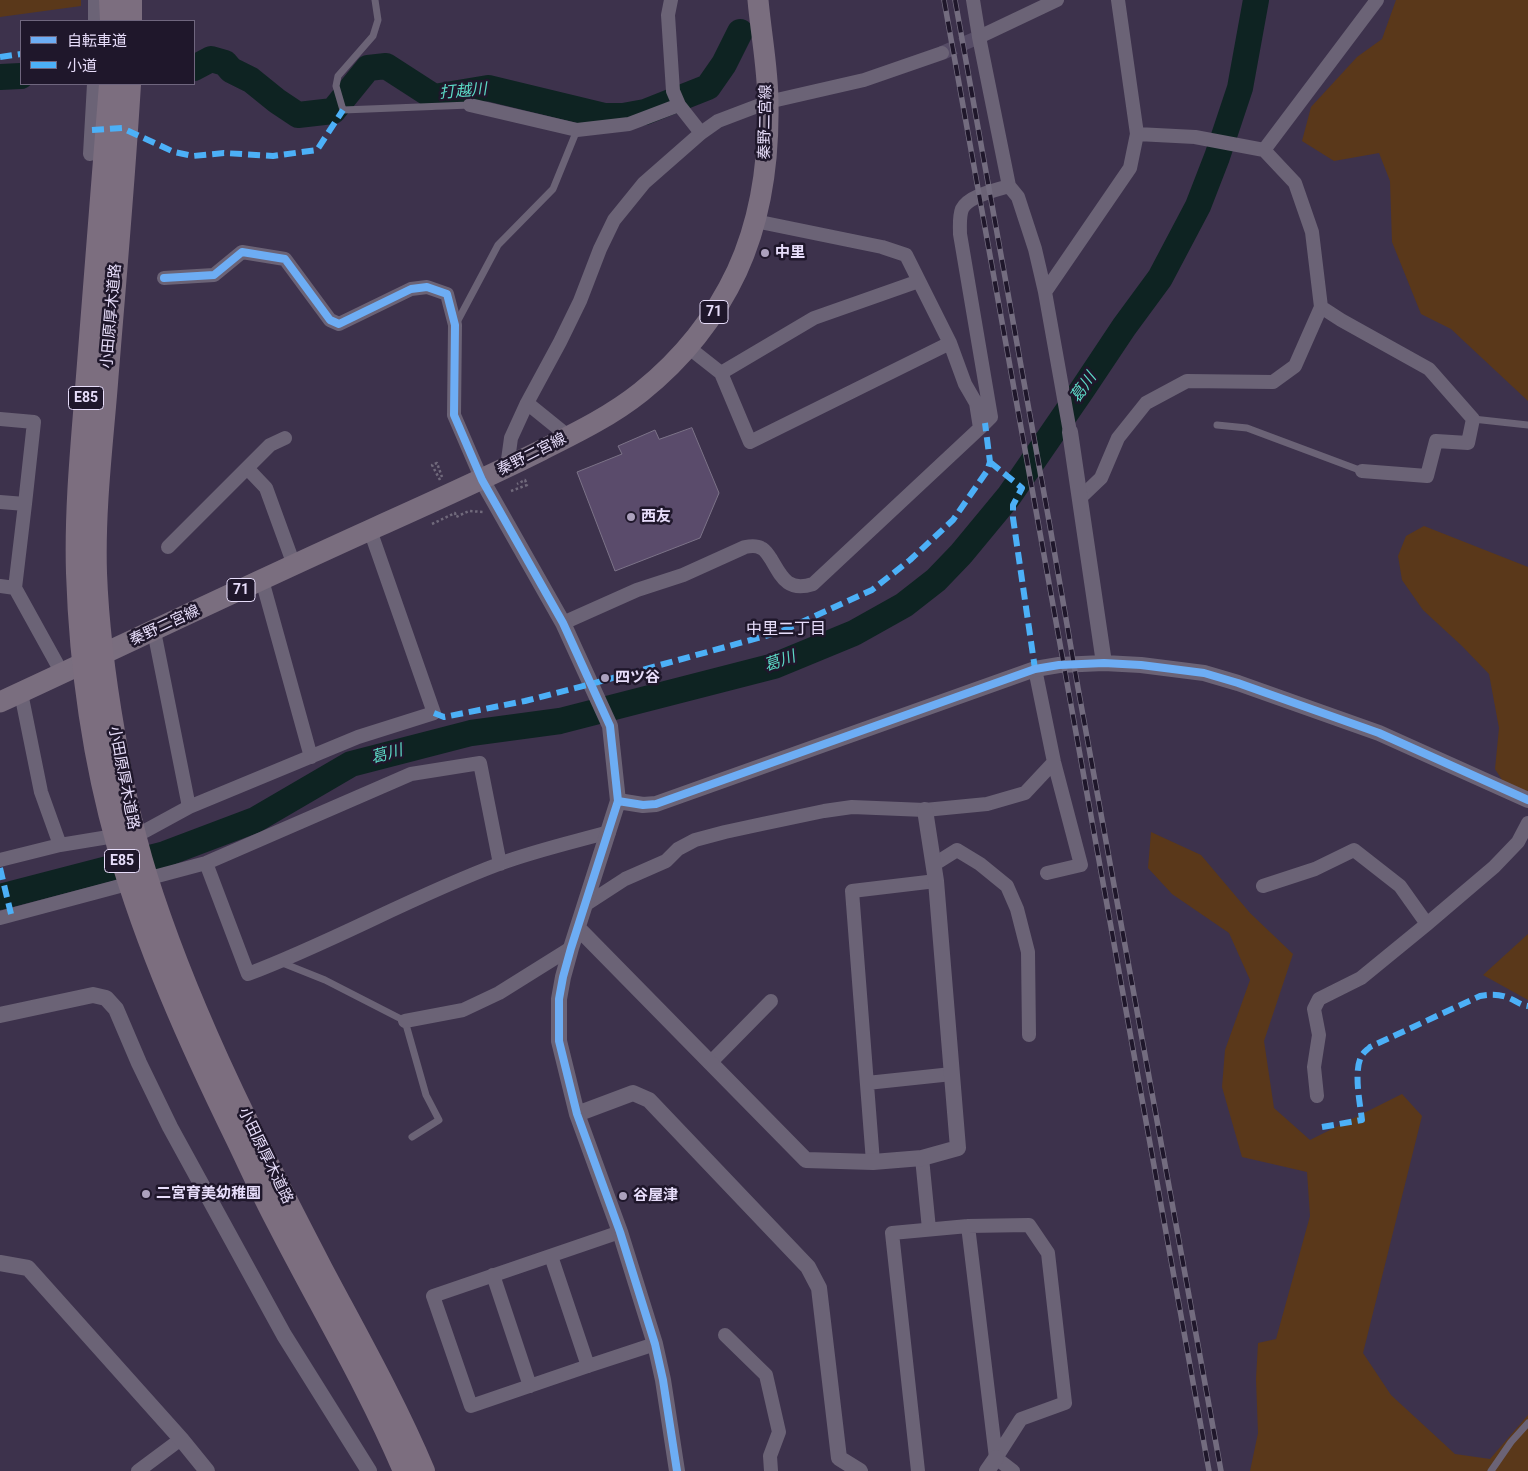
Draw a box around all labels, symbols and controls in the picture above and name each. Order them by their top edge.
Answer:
legend [20,20,195,85]
text: 自転車道 [67,32,127,50]
text: 小道 [67,57,97,75]
water label: 打越川 [438,80,488,104]
street label: 秦野二宮線 [756,84,776,160]
place label: 中里 [775,244,805,262]
marker: 中里 [759,247,771,259]
street label: 小田原厚木道路 [98,263,126,369]
road number: 71 [700,300,728,324]
water label: 葛川 [1067,369,1101,407]
road number: E85 [68,386,104,409]
street label: 秦野二宮線 [495,430,569,480]
place label: 西友 [641,508,671,526]
marker: 西友 [625,511,637,523]
road number: 71 [227,578,255,602]
street label: 秦野二宮線 [127,602,203,650]
district label: 中里二丁目 [746,620,826,640]
water label: 葛川 [762,648,798,676]
place label: 四ツ谷 [615,669,660,687]
marker: 四ツ谷 [599,672,611,684]
street label: 小田原厚木道路 [104,725,142,831]
water label: 葛川 [369,742,405,768]
road number: E85 [104,849,140,872]
street label: 小田原厚木道路 [234,1105,296,1207]
place label: 二宮育美幼稚園 [156,1185,261,1203]
place label: 谷屋津 [633,1187,678,1205]
marker: 二宮育美幼稚園 [140,1188,152,1200]
marker: 谷屋津 [617,1190,629,1202]

